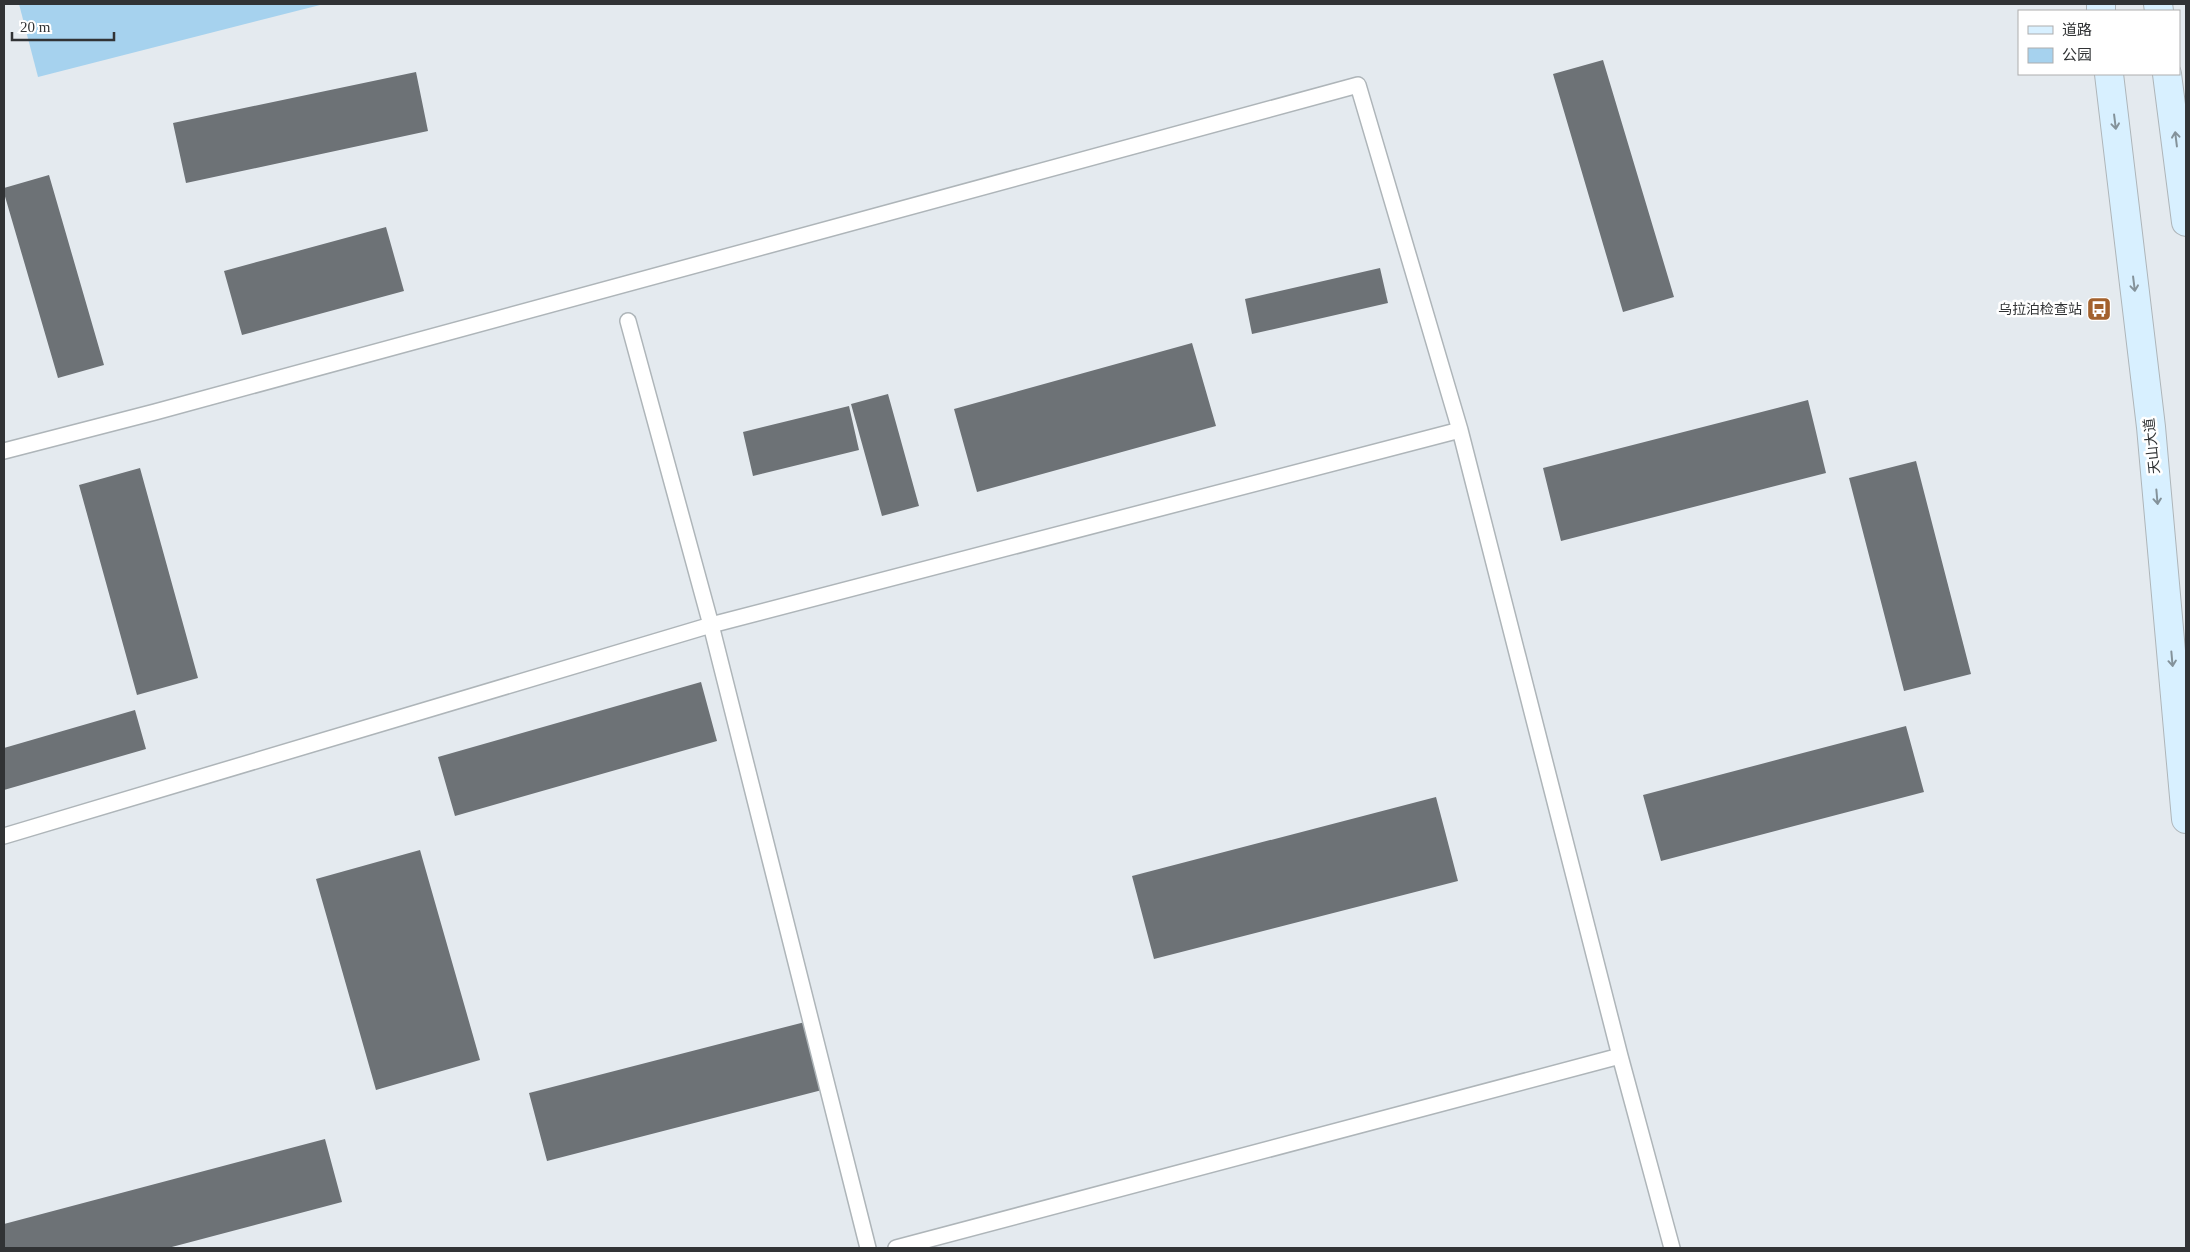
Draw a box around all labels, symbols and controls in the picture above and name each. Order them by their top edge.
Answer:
scale bar [12,10,115,42]
legend [2018,10,2180,75]
text: 20 m [20,19,51,35]
text: 道路 [2062,22,2092,38]
text: 公园 [2062,47,2092,63]
one-way arrow [2110,114,2120,130]
one-way arrow [2171,131,2181,147]
one-way arrow [2129,275,2139,291]
bus stop icon: 乌拉泊检查站 [2086,296,2112,322]
place label: 乌拉泊检查站 [1998,301,2082,317]
street label: 天山大道 [2142,417,2162,475]
one-way arrow [2152,489,2162,505]
one-way arrow [2167,651,2176,667]

